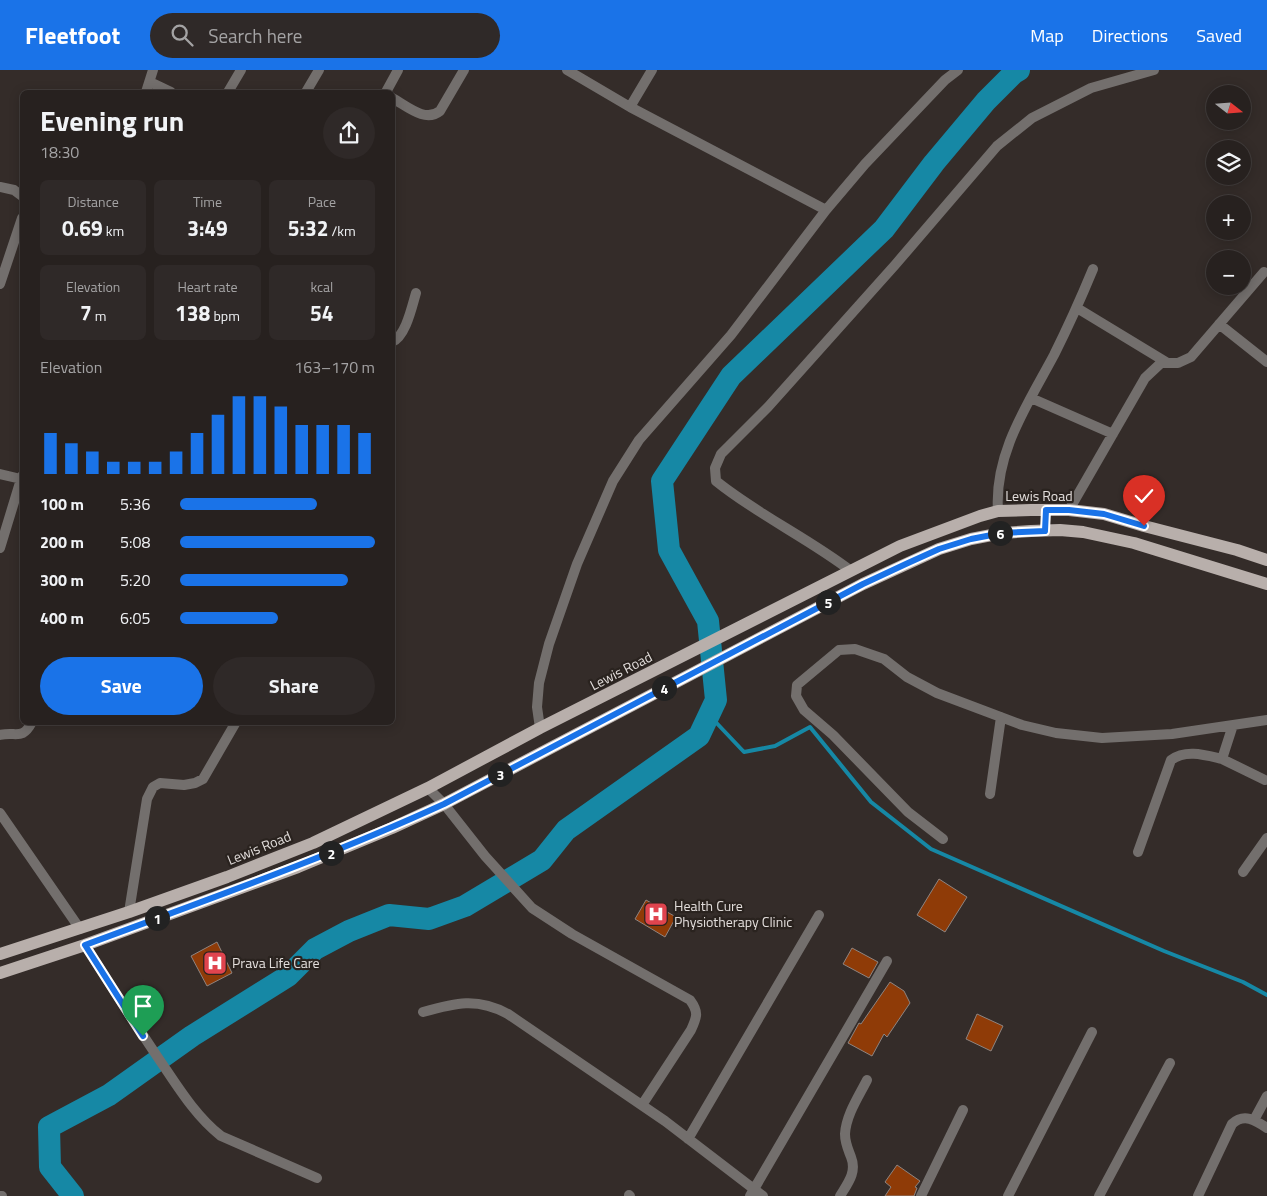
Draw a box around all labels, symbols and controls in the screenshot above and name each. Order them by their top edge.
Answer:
search box [150,13,500,58]
text: Fleetfoot [25,17,120,53]
icon: search [168,21,196,49]
text: Search here [208,21,302,50]
text: Map [1030,22,1064,49]
text: Directions [1092,22,1168,49]
text: Saved [1196,22,1242,49]
north arrow [1206,85,1251,130]
map controls [1206,85,1251,295]
text: Evening run [40,99,184,142]
button: share [323,107,375,159]
text: 18:30 [40,140,79,164]
button: layers [1206,140,1251,185]
text: Distance [68,191,119,212]
text: Time [193,191,222,212]
text: Pace [308,191,336,212]
button: + [1206,195,1251,240]
text: 0.69 [62,212,103,244]
text: 3:49 [187,212,228,244]
text: 5:32 [288,212,329,244]
text: km [103,220,124,241]
text: /km [329,220,356,241]
button: − [1206,250,1251,295]
text: Elevation [66,276,120,297]
text: Heart rate [177,276,238,297]
text: kcal [310,276,333,297]
text: 7 [80,297,92,329]
text: 138 [175,297,210,329]
text: 54 [310,297,334,329]
text: m [92,305,106,326]
text: bpm [210,305,240,326]
text: Elevation [40,355,102,379]
text: 163–170 m [294,355,375,379]
pin [1123,475,1165,526]
icon: check [1130,482,1158,510]
street label: Lewis Road [1005,485,1073,506]
text: 100 m [40,492,84,516]
text: 5:36 [120,492,150,516]
pin: 6 [988,520,1012,546]
text: 6 [997,523,1004,544]
text: 200 m [40,530,84,554]
text: 5:08 [120,530,150,554]
text: 300 m [40,568,84,592]
text: 5:20 [120,568,150,592]
pin: 5 [816,590,840,614]
text: 5 [825,592,832,613]
text: 400 m [40,606,84,630]
text: 6:05 [120,606,150,630]
street label: Lewis Road [586,646,656,695]
button: Save [40,657,203,715]
button: Share [213,657,375,715]
pin: 4 [652,676,676,700]
text: 4 [661,678,668,699]
pin: 3 [488,762,512,786]
text: 3 [497,764,504,785]
street label: Lewis Road [224,825,294,870]
pin: 2 [318,840,344,866]
text: 2 [328,843,335,864]
place label: Health Cure Physiotherapy Clinic [674,895,792,932]
hospital icon: Health Cure Physiotherapy Clinic [643,901,669,927]
pin: 1 [144,906,170,930]
text: 1 [154,908,161,929]
hospital icon: Prava Life Care [202,950,228,976]
place label: Prava Life Care [232,952,320,973]
pin [122,985,164,1036]
icon: arrive [129,992,157,1020]

